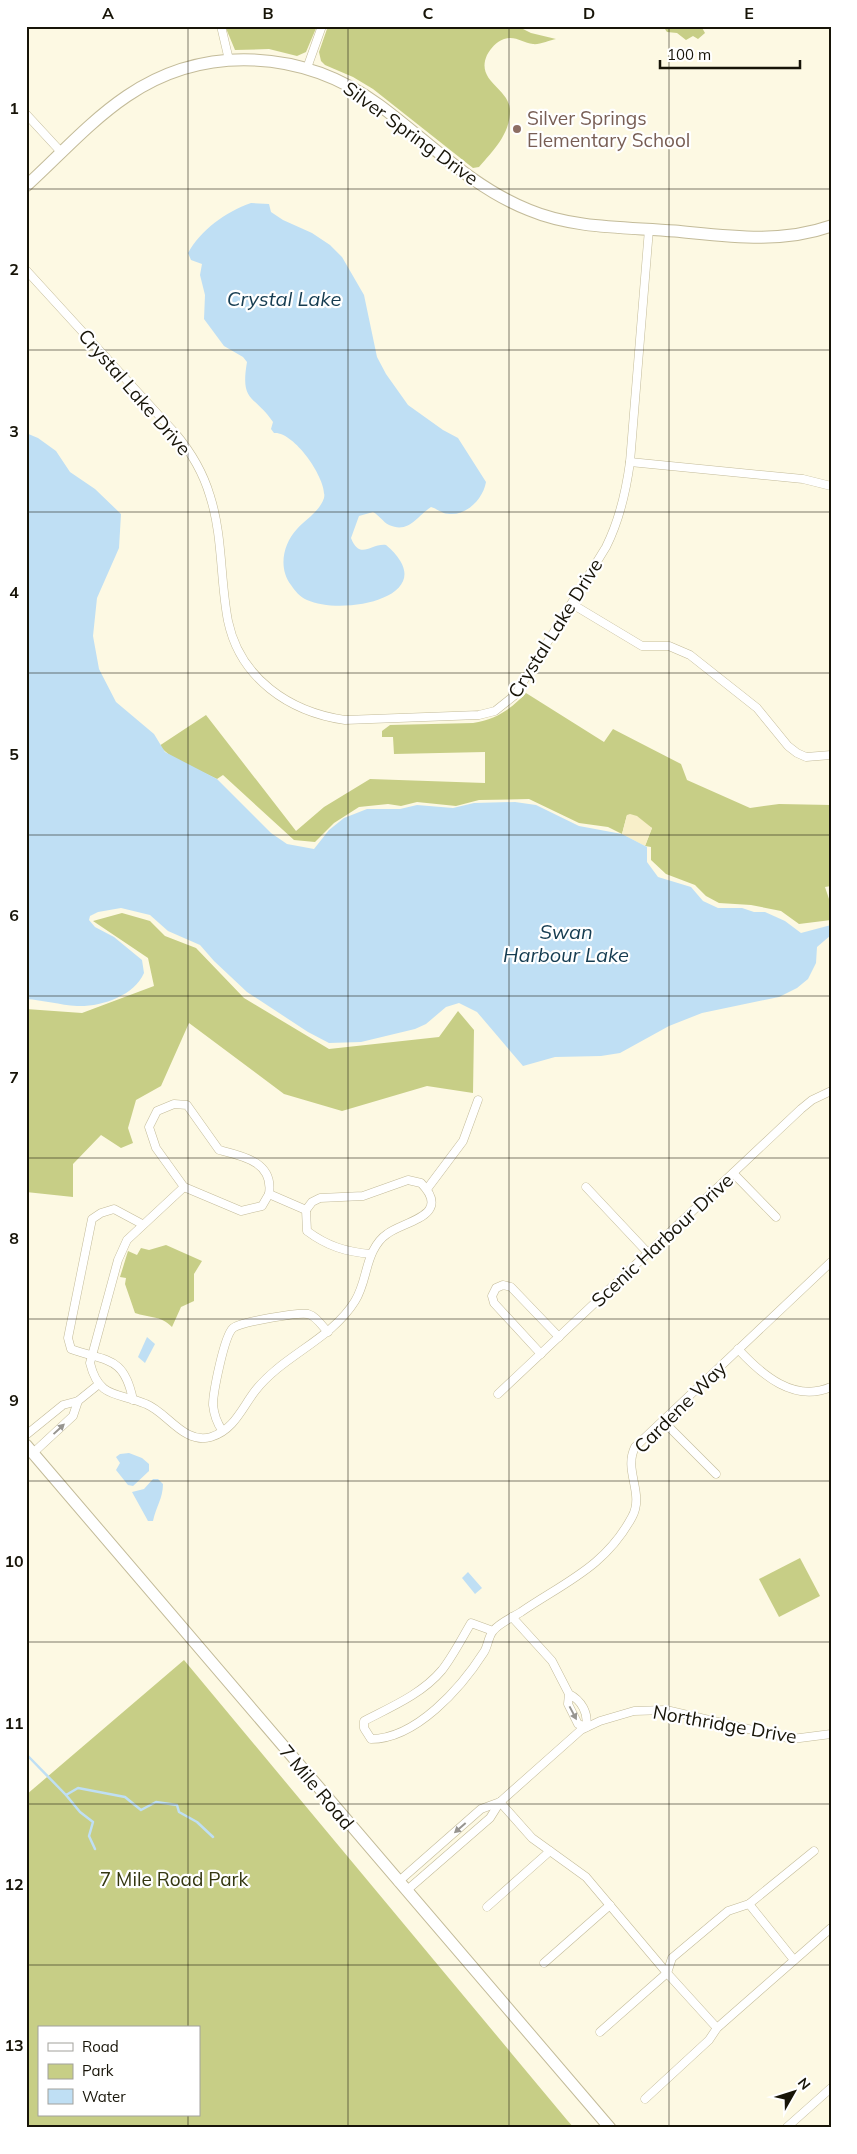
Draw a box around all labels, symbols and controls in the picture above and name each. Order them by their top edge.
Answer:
text: A [102,3,114,23]
text: B [262,3,274,23]
text: C [423,3,434,23]
text: D [583,3,595,23]
text: E [744,3,754,23]
scale bar [660,38,800,70]
text: 100 m [667,45,711,64]
street label: Silver Spring Drive [339,76,483,190]
text: 1 [9,98,19,118]
place label: Silver Springs Elementary School [527,106,690,152]
marker: Silver Springs Elementary School [511,123,523,135]
text: 2 [9,259,19,279]
water label: Crystal Lake [227,286,341,311]
street label: Crystal Lake Drive [74,324,196,460]
text: 3 [9,421,19,441]
street label: Crystal Lake Drive [503,554,607,702]
text: 4 [9,582,19,602]
text: 5 [9,744,19,764]
text: 6 [9,905,19,925]
water label: Swan Harbour Lake [503,919,629,967]
text: 7 [9,1067,19,1087]
street label: Scenic Harbour Drive [586,1168,738,1312]
text: 8 [9,1228,19,1248]
street label: Cardene Way [629,1356,731,1458]
text: 9 [9,1390,19,1410]
one-way arrow [53,1423,65,1435]
text: 10 [4,1551,24,1571]
street label: Northridge Drive [651,1700,799,1748]
one-way arrow [568,1706,577,1720]
text: 11 [4,1713,24,1733]
street label: 7 Mile Road [275,1740,359,1834]
one-way arrow [454,1822,466,1833]
park label: 7 Mile Road Park [100,1867,248,1891]
text: 12 [4,1874,24,1894]
legend [38,2026,200,2116]
text: 13 [4,2035,24,2055]
text: Road [82,2037,119,2056]
text: Park [82,2061,114,2080]
north arrow [770,2066,820,2116]
text: N [794,2074,814,2094]
text: Water [82,2087,126,2106]

